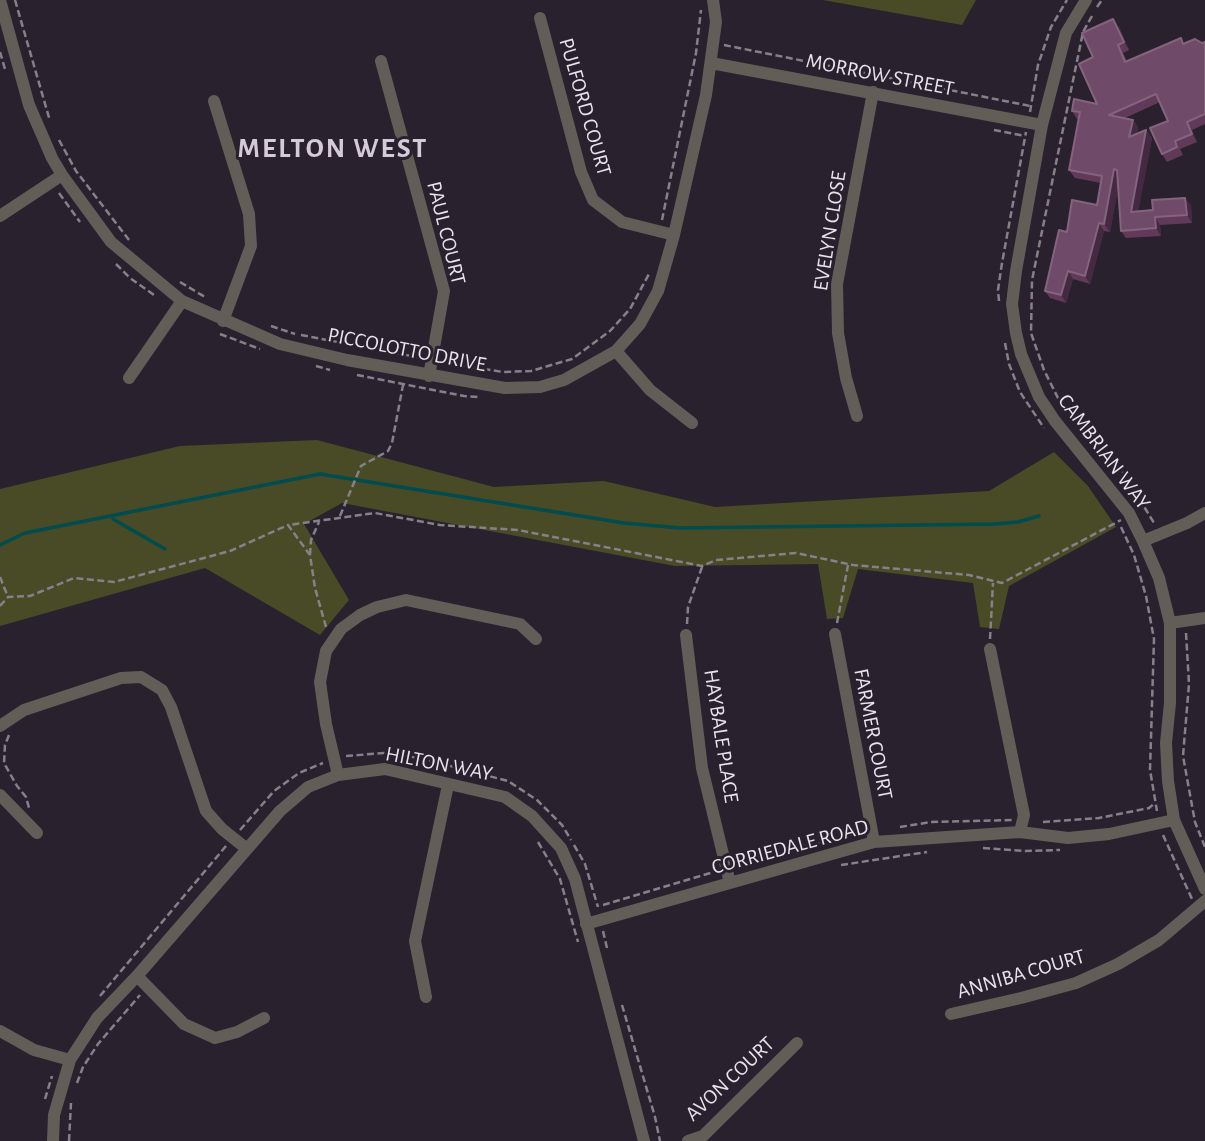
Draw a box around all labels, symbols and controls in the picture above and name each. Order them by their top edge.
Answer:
street label: PULFORD COURT [553,35,617,179]
street label: MORROW STREET [804,48,956,102]
district label: MELTON WEST [239,132,427,166]
street label: EVELYN CLOSE [808,169,852,293]
street label: PAUL COURT [421,179,471,287]
street label: PICCOLOTTO DRIVE [326,322,488,378]
street label: CAMBRIAN WAY [1052,389,1156,515]
street label: FARMER COURT [848,666,898,802]
street label: HAYBALE PLACE [698,667,744,805]
street label: HILTON WAY [383,741,495,787]
street label: CORRIEDALE ROAD [709,814,871,880]
street label: ANNIBA COURT [954,944,1088,1004]
street label: AVON COURT [680,1031,780,1127]

